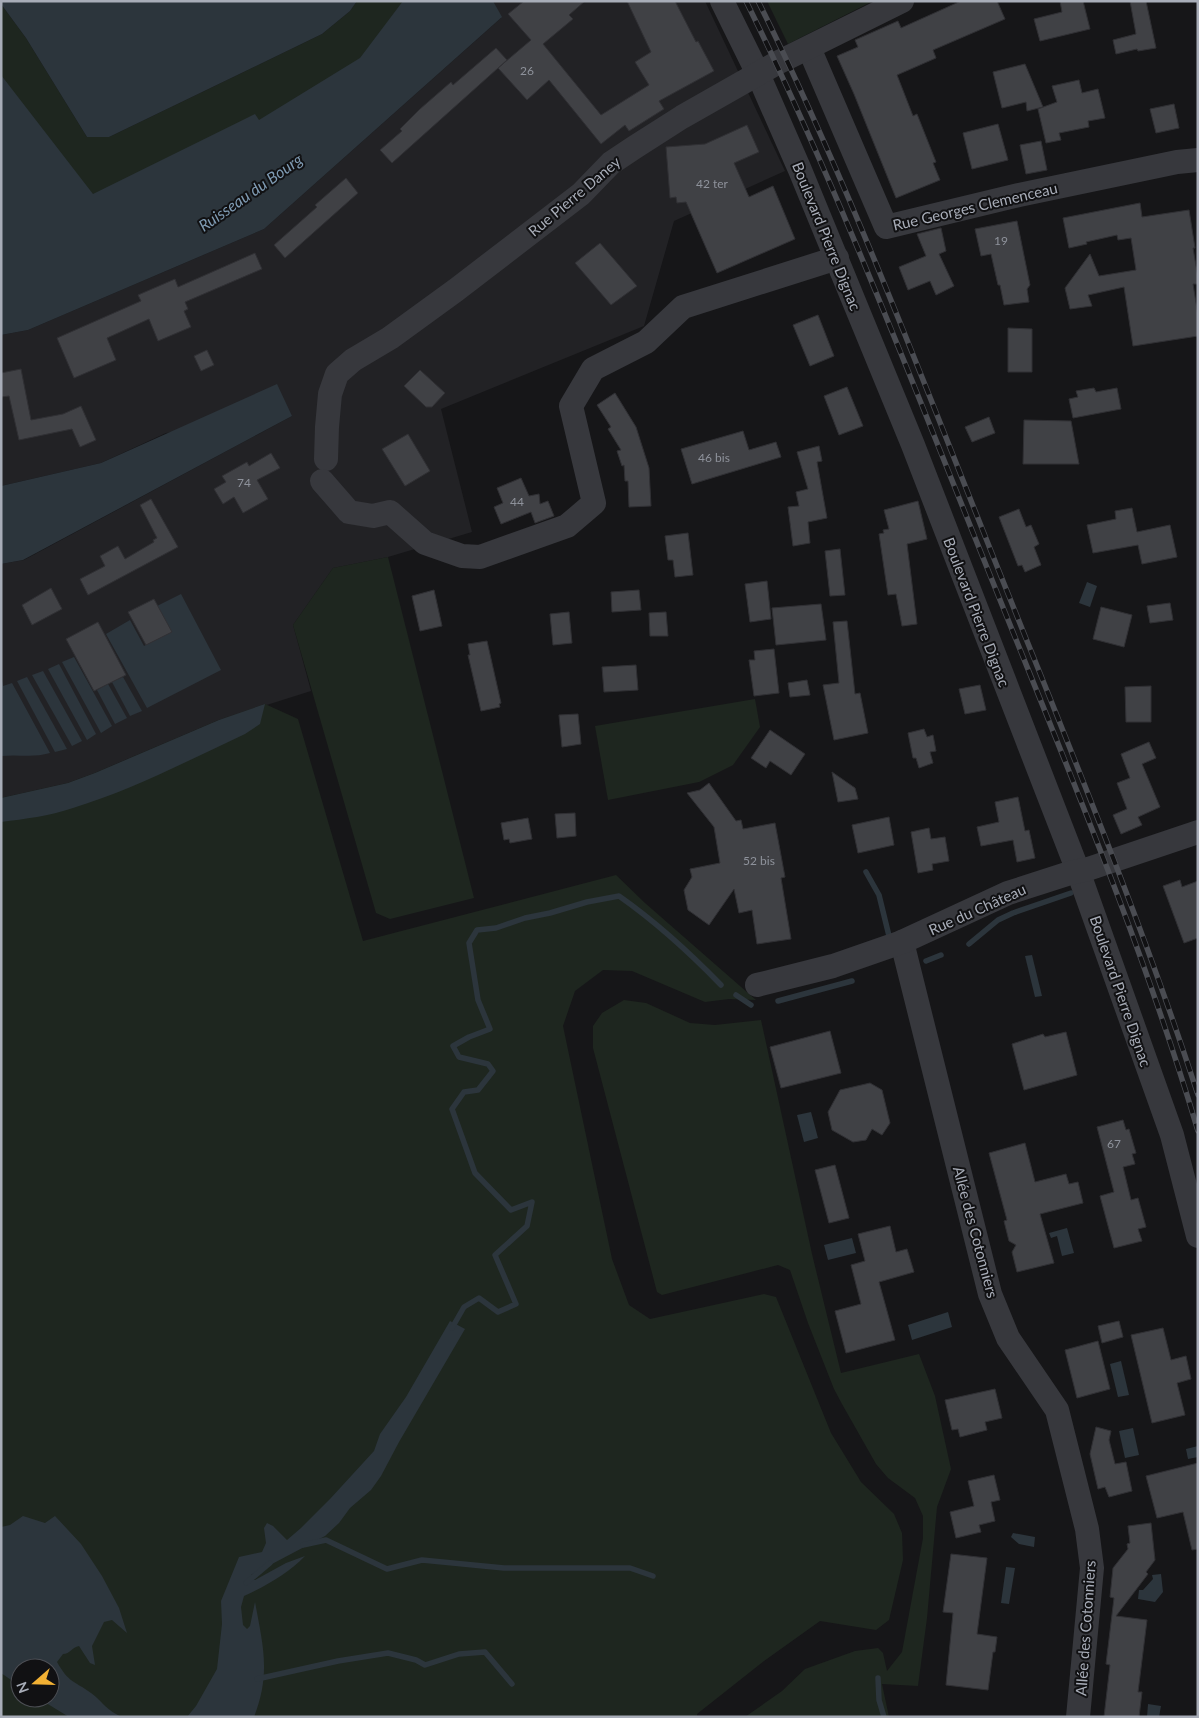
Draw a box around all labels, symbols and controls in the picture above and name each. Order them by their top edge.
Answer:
house number: 26 [520,63,534,78]
water label: Ruisseau du Bourg [195,149,306,235]
street label: Rue Pierre Daney [524,152,624,240]
street label: Boulevard Pierre Dignac [789,159,865,313]
house number: 42 ter [696,176,729,191]
street label: Rue Georges Clemenceau [891,178,1059,234]
house number: 19 [994,233,1008,248]
house number: 46 bis [698,450,730,465]
house number: 74 [237,475,251,490]
house number: 44 [510,494,524,509]
street label: Boulevard Pierre Dignac [940,535,1014,689]
house number: 52 bis [743,853,775,868]
street label: Rue du Château [926,879,1028,939]
street label: Boulevard Pierre Dignac [1087,913,1155,1069]
house number: 67 [1107,1136,1121,1151]
street label: Allée des Cotonniers [950,1164,1002,1300]
street label: Allée des Cotonniers [1071,1560,1099,1696]
north arrow [10,1658,60,1708]
text: N [12,1680,32,1696]

